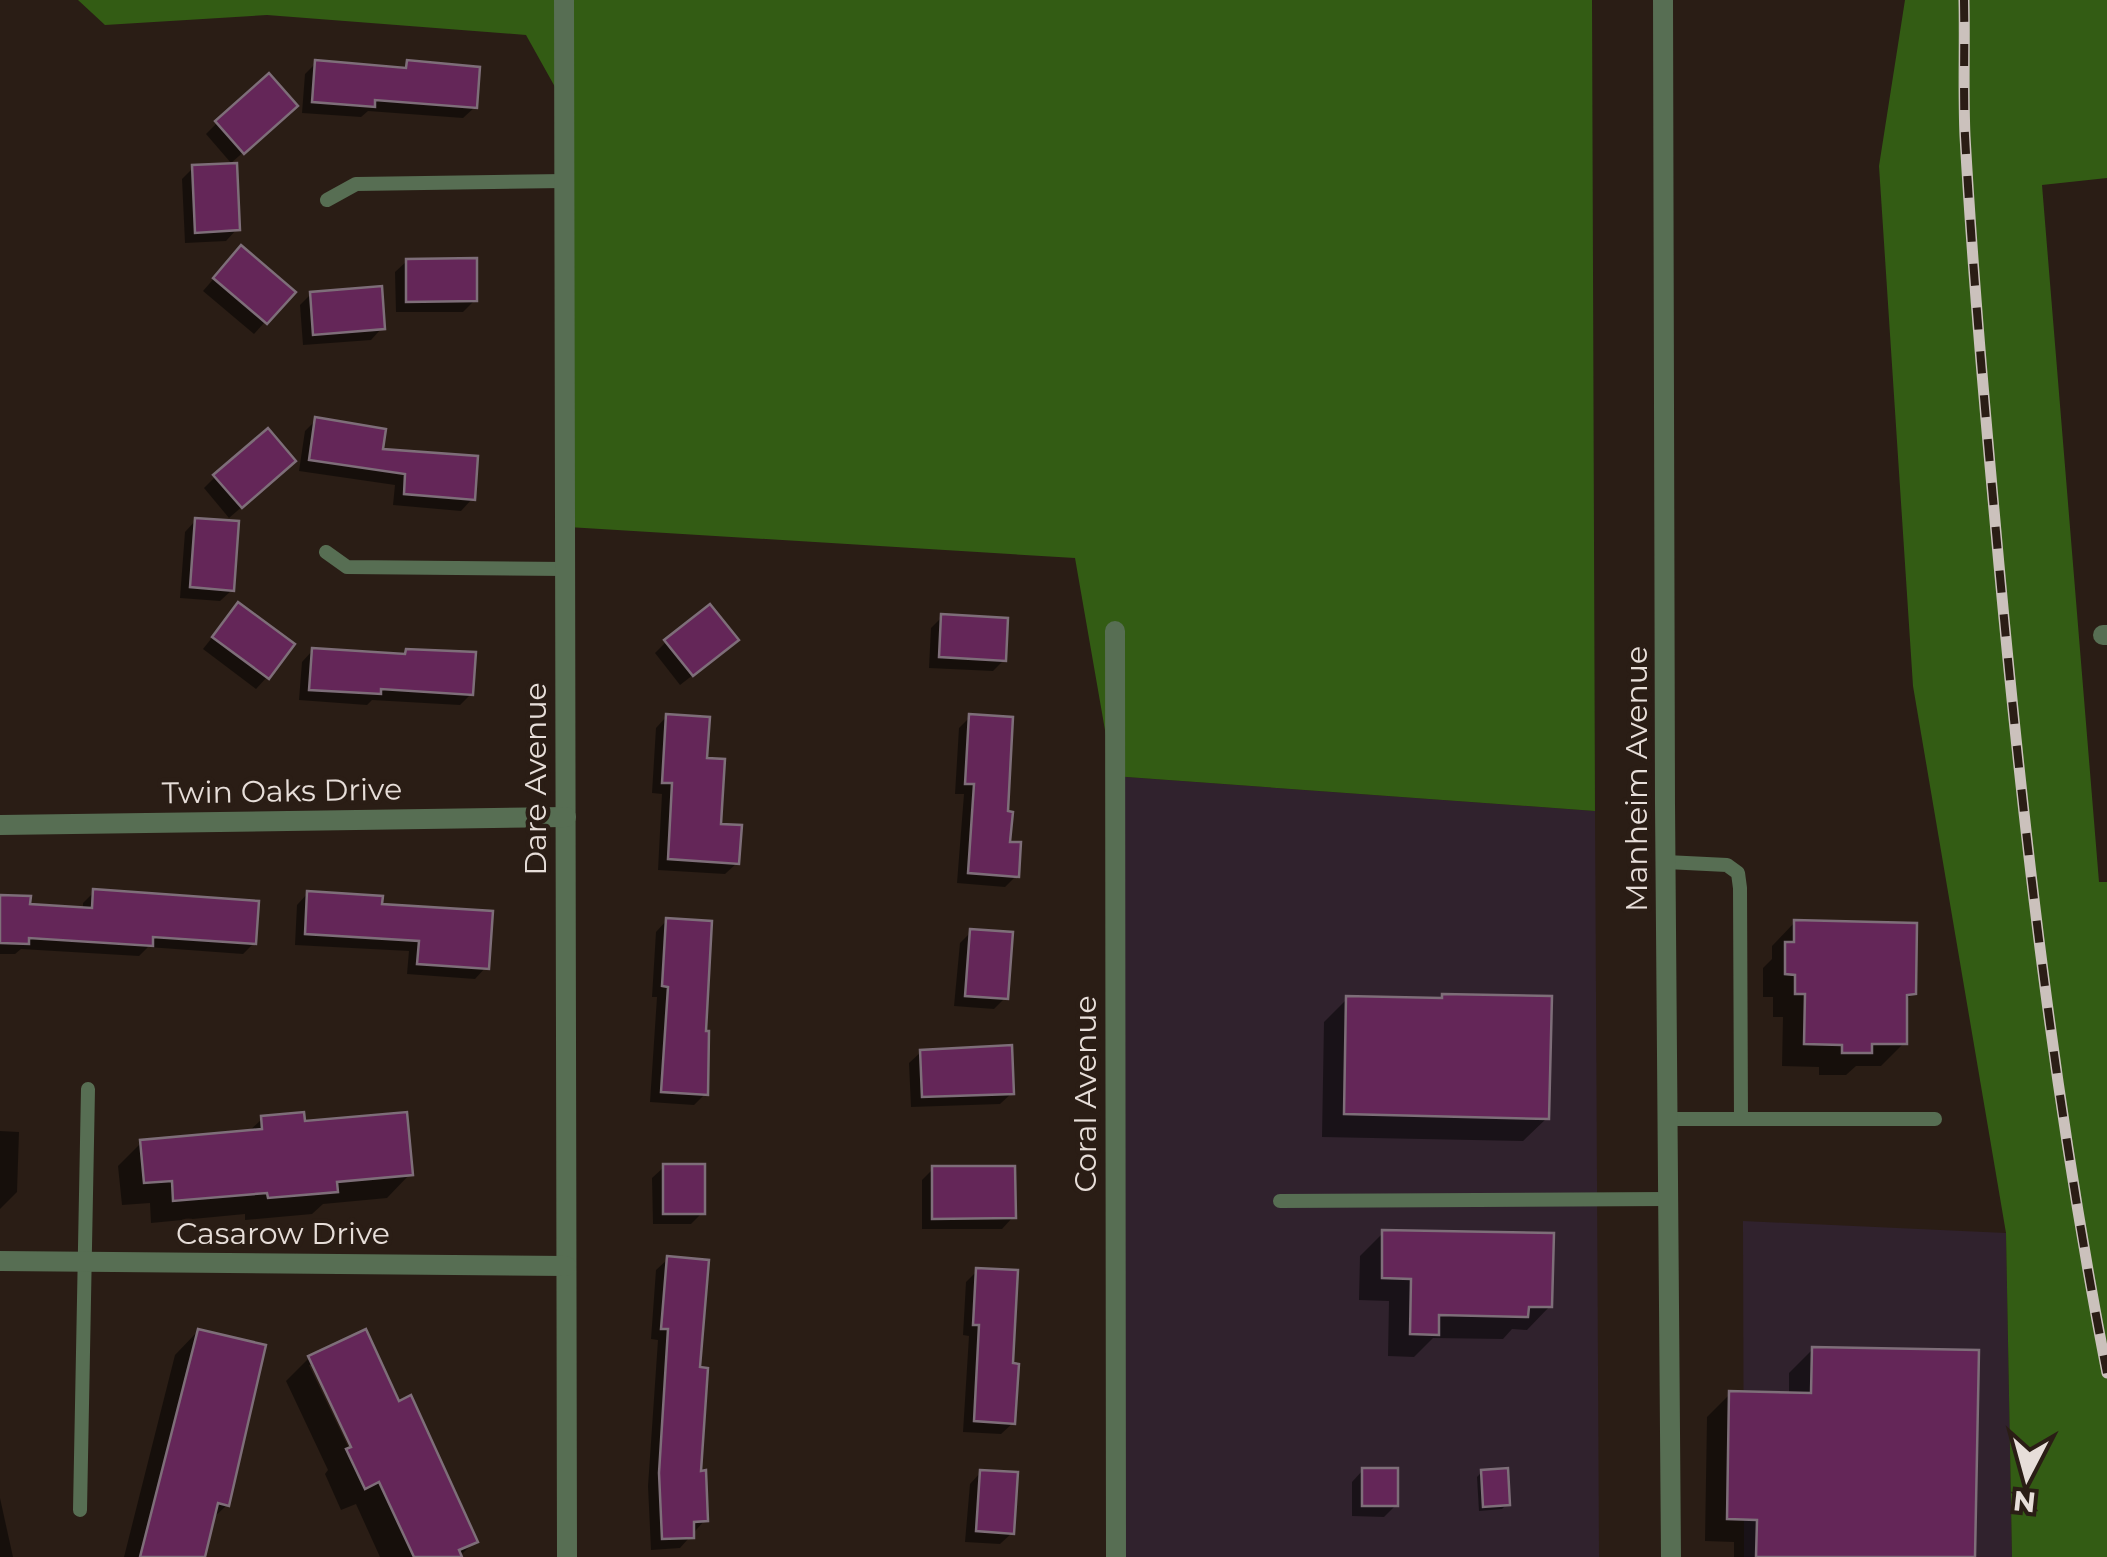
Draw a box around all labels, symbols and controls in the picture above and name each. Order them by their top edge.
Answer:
street label: Manheim Avenue [1618,646,1655,912]
street label: Dare Avenue [517,682,554,876]
street label: Twin Oaks Drive [162,770,402,812]
street label: Coral Avenue [1067,995,1104,1193]
street label: Casarow Drive [176,1215,390,1252]
north arrow [1977,1427,2077,1527]
text: N [2011,1484,2037,1520]

